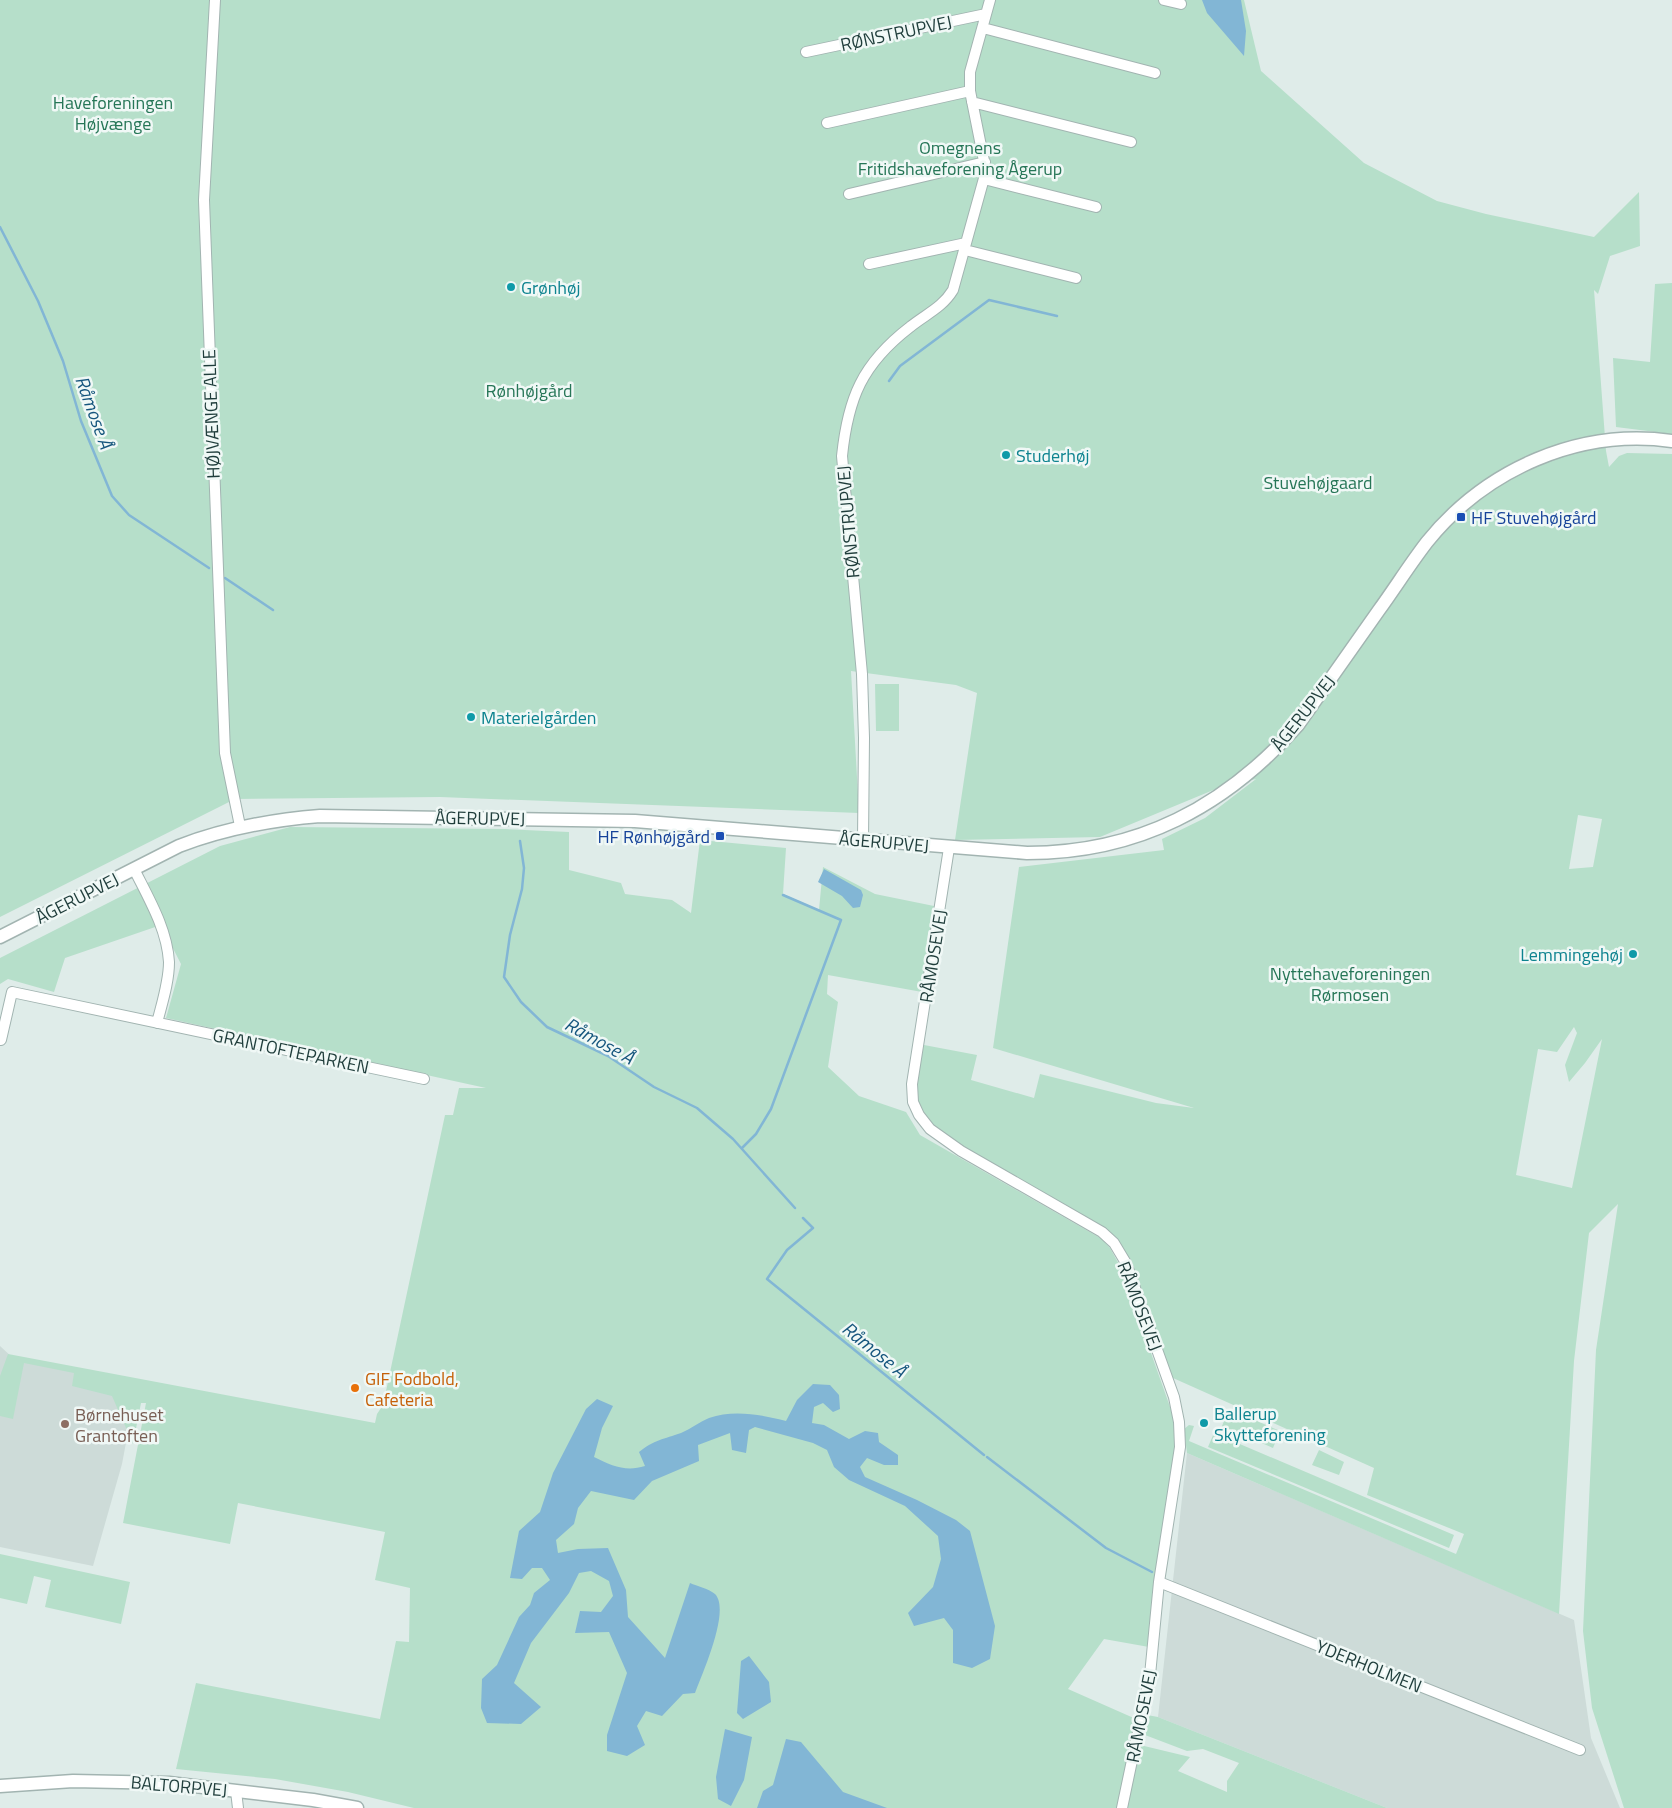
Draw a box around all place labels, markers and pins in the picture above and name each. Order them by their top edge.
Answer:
place label: Grønhøj [521,274,580,301]
marker: Grønhøj [505,281,517,293]
place label: Studerhøj [1016,442,1089,469]
marker: Studerhøj [1000,449,1012,461]
place label: HF Stuvehøjgård [1471,504,1597,531]
marker: HF Stuvehøjgård [1455,511,1467,523]
place label: Materielgården [481,704,597,731]
marker: Materielgården [465,711,477,723]
place label: HF Rønhøjgård [597,823,710,850]
marker: HF Rønhøjgård [714,830,726,842]
place label: Lemmingehøj [1520,941,1623,968]
marker: Lemmingehøj [1627,948,1639,960]
place label: GIF Fodbold, Cafeteria [365,1365,459,1413]
marker: GIF Fodbold, Cafeteria [349,1382,361,1394]
place label: Ballerup Skytteforening [1214,1400,1326,1448]
place label: Børnehuset Grantoften [75,1401,164,1449]
marker: Ballerup Skytteforening [1198,1417,1210,1429]
marker: Børnehuset Grantoften [59,1418,71,1430]

